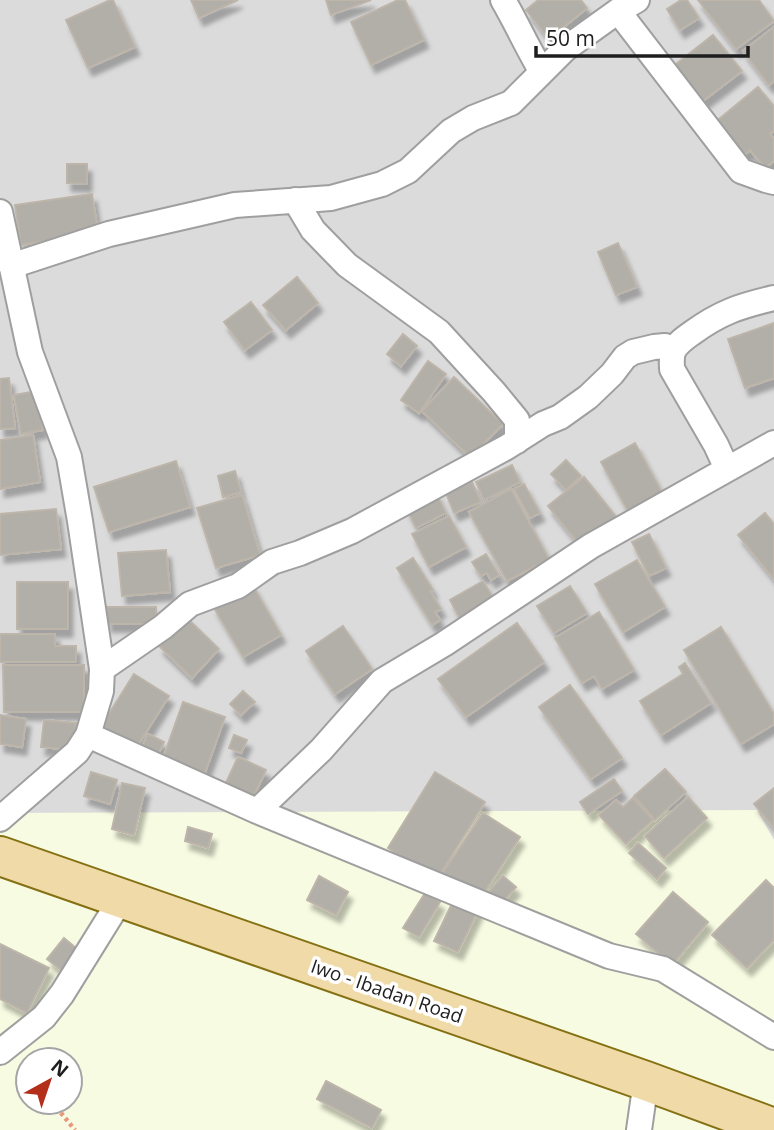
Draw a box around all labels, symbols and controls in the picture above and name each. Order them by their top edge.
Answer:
scale bar [536,14,748,58]
text: 50 m [546,24,595,52]
street label: Iwo - Ibadan Road [308,953,466,1029]
north arrow [14,1046,84,1116]
text: N [46,1053,74,1083]

